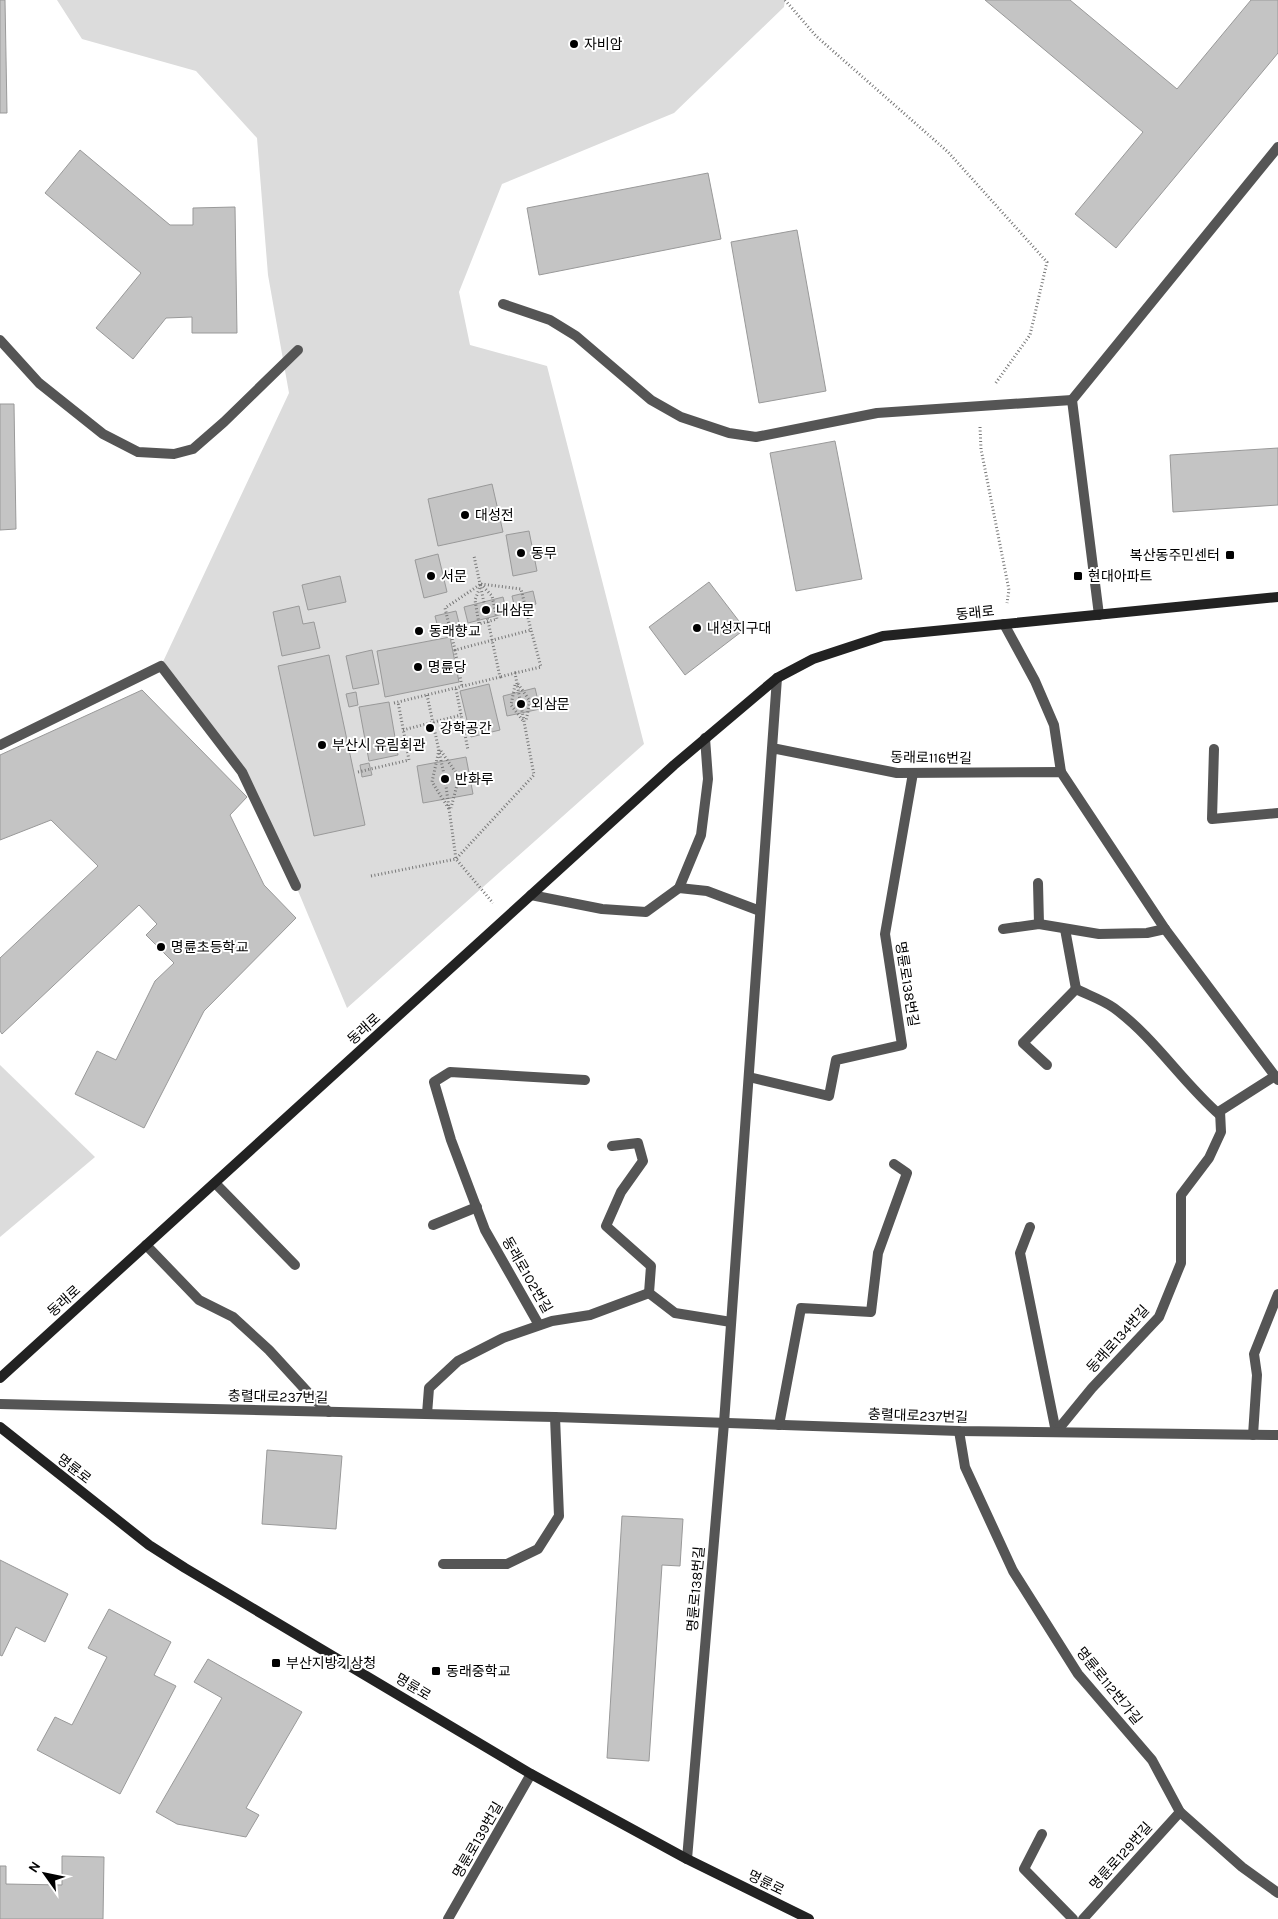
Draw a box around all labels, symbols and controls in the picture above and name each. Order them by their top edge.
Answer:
place label: 자비암 [584,36,623,53]
marker: 자비암 [568,38,580,50]
place label: 대성전 [475,507,514,524]
marker: 대성전 [459,509,471,521]
place label: 동무 [531,545,557,562]
marker: 동무 [515,547,527,559]
place label: 복산동주민센터 [1130,547,1220,564]
marker: 복산동주민센터 [1224,549,1236,561]
place label: 서문 [441,568,467,585]
place label: 현대아파트 [1088,568,1153,585]
marker: 서문 [425,570,437,582]
marker: 현대아파트 [1072,570,1084,582]
place label: 내삼문 [496,602,535,619]
street label: 동래로 [955,603,995,623]
marker: 내삼문 [480,604,492,616]
place label: 내성지구대 [707,620,771,637]
marker: 내성지구대 [691,622,703,634]
place label: 동래향교 [429,623,481,640]
marker: 동래향교 [413,625,425,637]
place label: 명륜당 [428,659,467,676]
marker: 명륜당 [412,661,424,673]
place label: 외삼문 [531,696,570,713]
marker: 외삼문 [515,698,527,710]
place label: 강학공간 [440,720,492,737]
marker: 강학공간 [424,722,436,734]
place label: 부산시 유림회관 [332,737,426,754]
marker: 부산시 유림회관 [316,739,328,751]
street label: 동래로116번길 [890,749,972,767]
place label: 반화루 [455,771,494,788]
marker: 반화루 [439,773,451,785]
place label: 명륜초등학교 [171,939,248,956]
street label: 명륜로138번길 [892,940,922,1028]
marker: 명륜초등학교 [155,941,167,953]
street label: 동래로 [344,1010,384,1048]
street label: 동래로102번길 [498,1234,556,1316]
street label: 동래로 [44,1282,84,1320]
street label: 동래로134번길 [1083,1302,1153,1376]
street label: 충렬대로237번길 [228,1388,328,1406]
street label: 충렬대로237번길 [868,1406,968,1426]
street label: 명륜로 [54,1450,95,1488]
street label: 명륜로138번길 [684,1545,708,1633]
street label: 명륜로112번가길 [1073,1644,1145,1728]
place label: 부산지방기상청 [286,1655,376,1672]
marker: 부산지방기상청 [270,1657,282,1669]
place label: 동래중학교 [446,1663,511,1680]
marker: 동래중학교 [430,1665,442,1677]
street label: 명륜로 [392,1670,434,1704]
street label: 명륜로139번길 [449,1799,507,1881]
street label: 명륜로129번길 [1086,1819,1156,1893]
north arrow [20,1849,70,1899]
text: N [25,1858,44,1876]
street label: 명륜로 [745,1867,787,1899]

